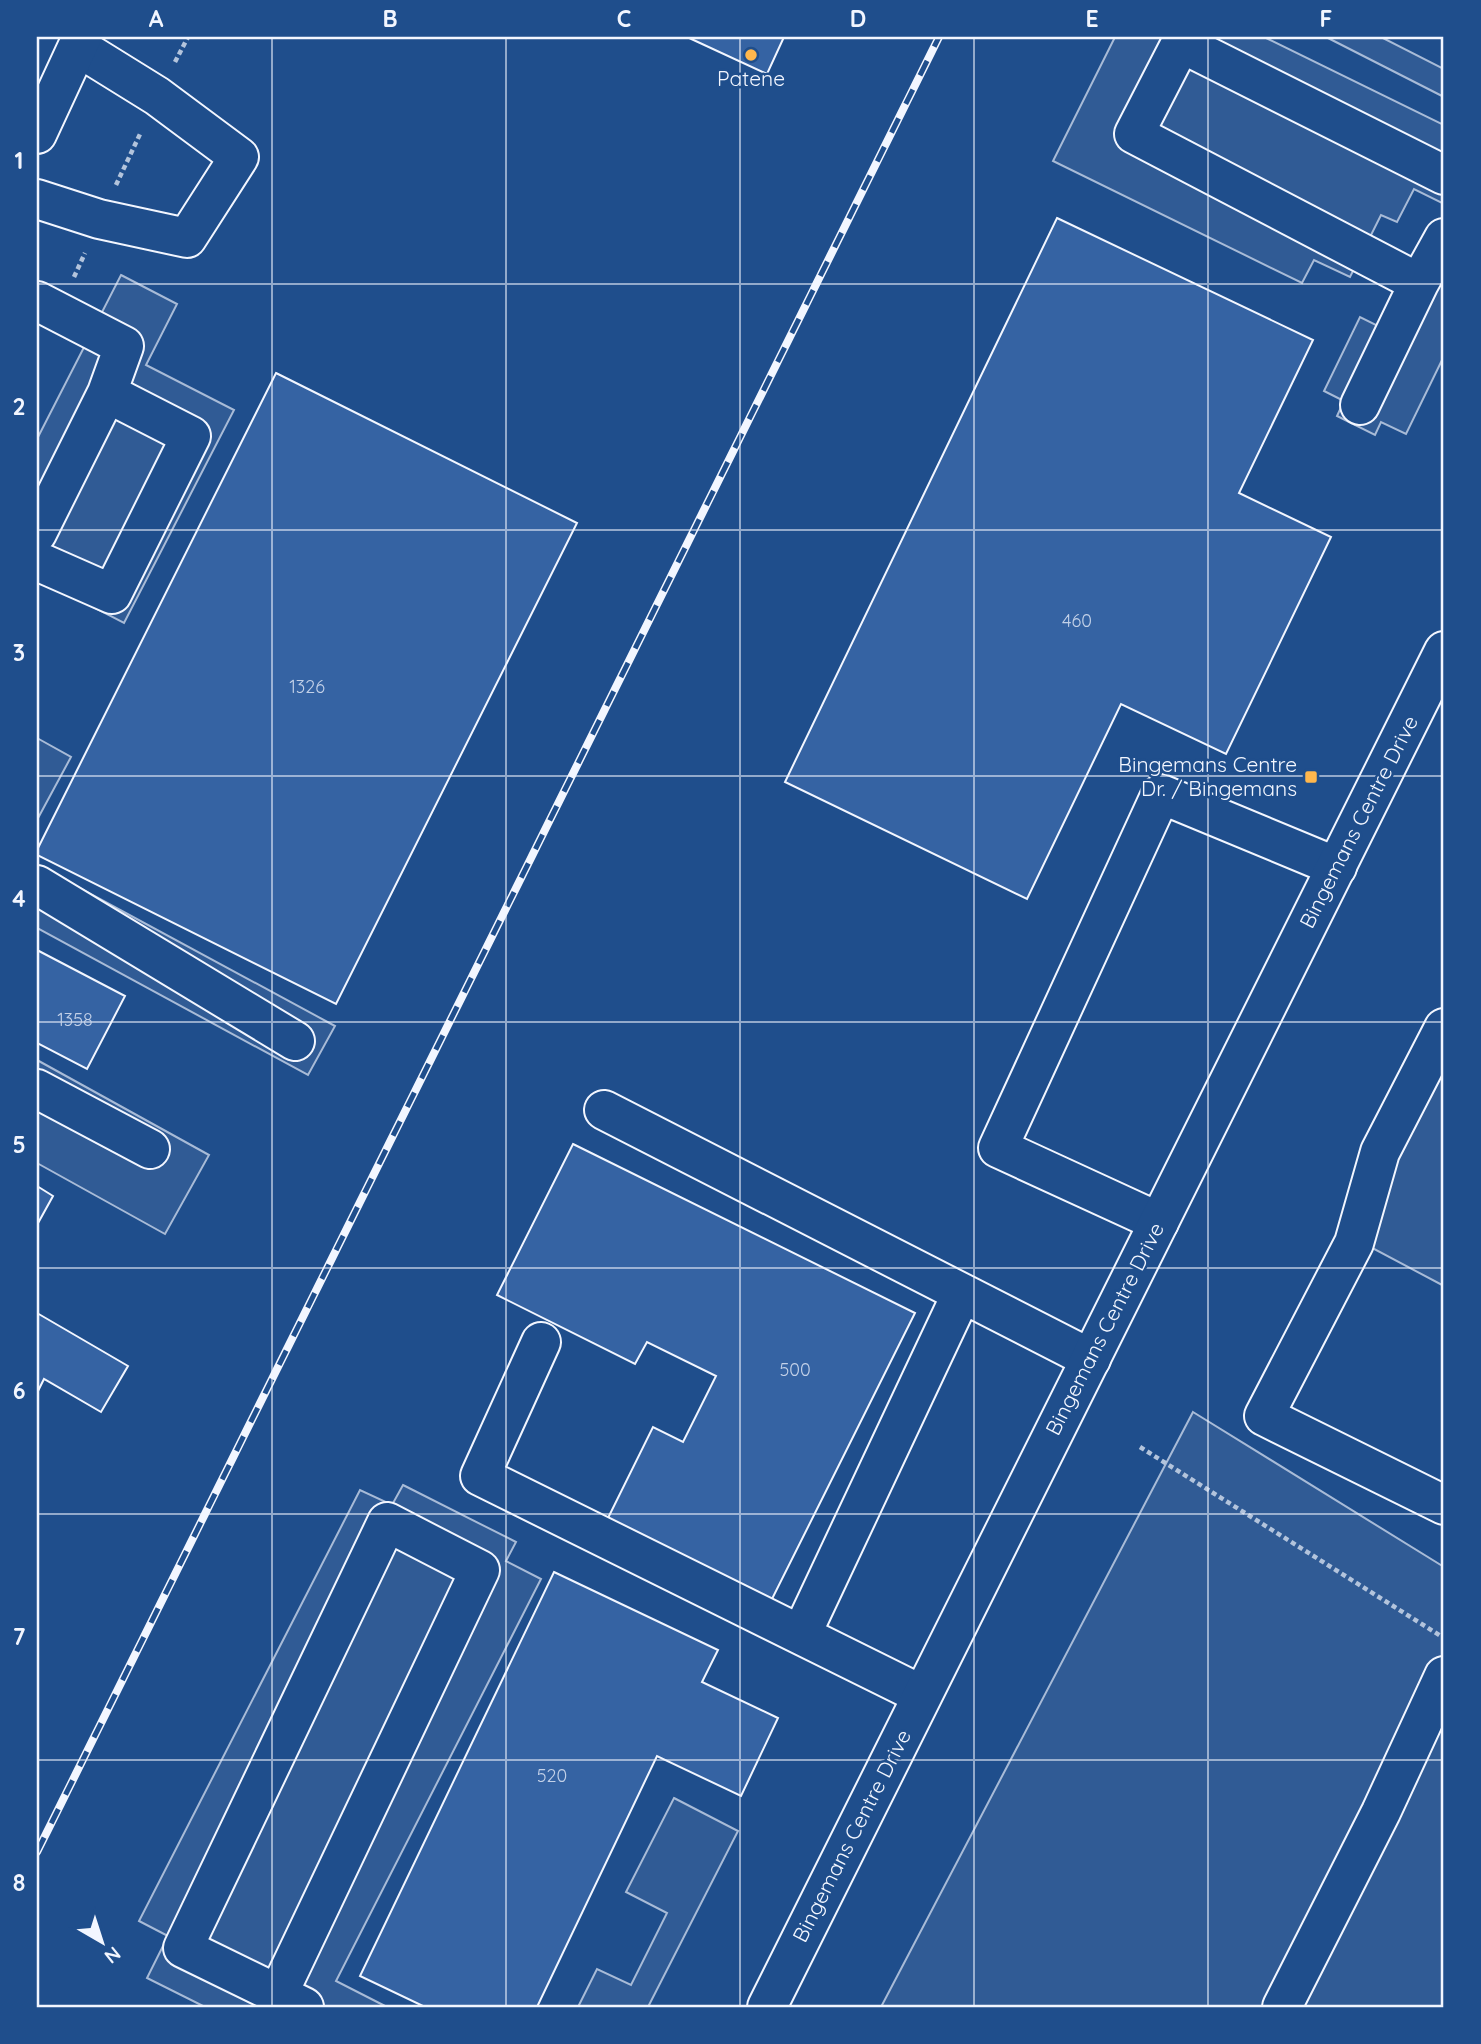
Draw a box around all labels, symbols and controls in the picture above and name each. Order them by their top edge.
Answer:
text: A [149,4,164,33]
text: B [382,4,398,33]
text: C [617,4,631,33]
text: D [850,4,866,33]
text: E [1085,4,1099,33]
text: F [1320,4,1332,33]
marker: Patene [743,47,759,63]
place label: Patene [717,65,785,91]
text: 1 [15,146,23,175]
text: 2 [12,392,26,421]
house number: 460 [1062,609,1092,632]
text: 3 [13,638,25,667]
house number: 1326 [289,675,325,698]
street label: Bingemans Centre Drive [1293,711,1423,932]
place label: Bingemans Centre Dr. / Bingemans [1118,751,1297,801]
marker: Bingemans Centre Dr. / Bingemans [1303,769,1319,785]
text: 4 [12,884,26,913]
house number: 1358 [57,1008,93,1031]
text: 5 [12,1130,26,1159]
street label: Bingemans Centre Drive [1039,1218,1169,1439]
house number: 500 [779,1358,811,1381]
text: 6 [13,1376,25,1405]
text: 7 [13,1622,26,1651]
street label: Bingemans Centre Drive [786,1725,916,1946]
house number: 520 [537,1764,567,1787]
text: 8 [13,1868,25,1897]
north arrow [66,1908,136,1978]
text: N [100,1941,126,1969]

